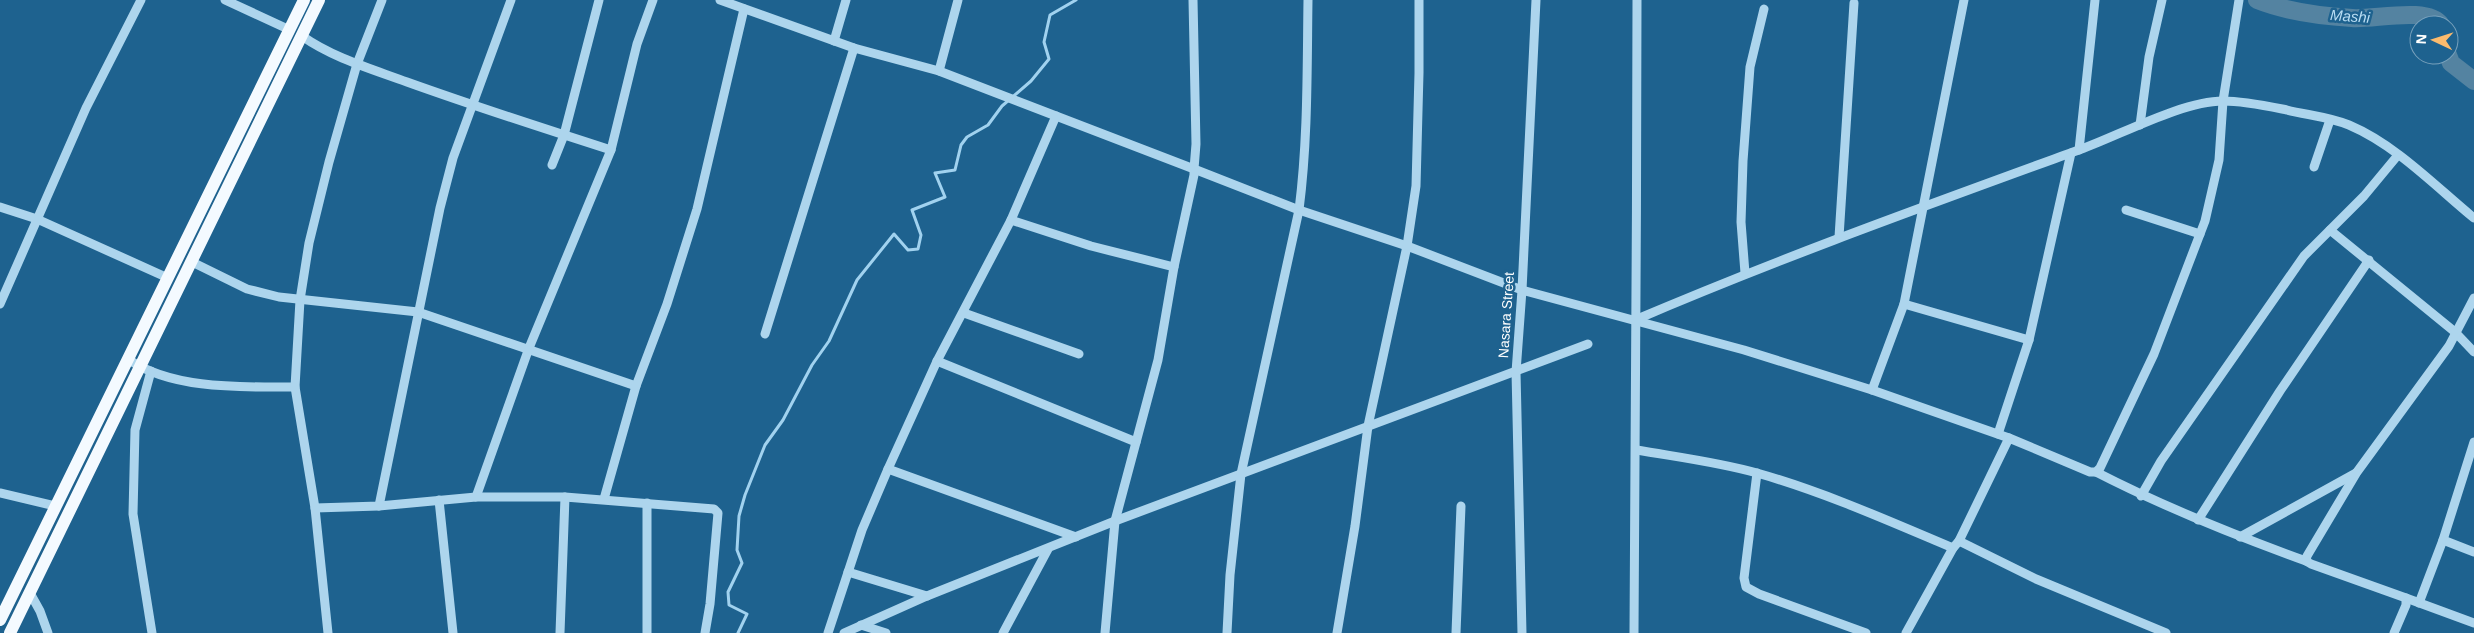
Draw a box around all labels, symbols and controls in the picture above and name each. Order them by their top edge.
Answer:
water label: Mashi [2329,6,2371,26]
north arrow [2409,15,2459,65]
text: N [2413,33,2429,45]
street label: Nasara Street [1495,271,1517,359]

